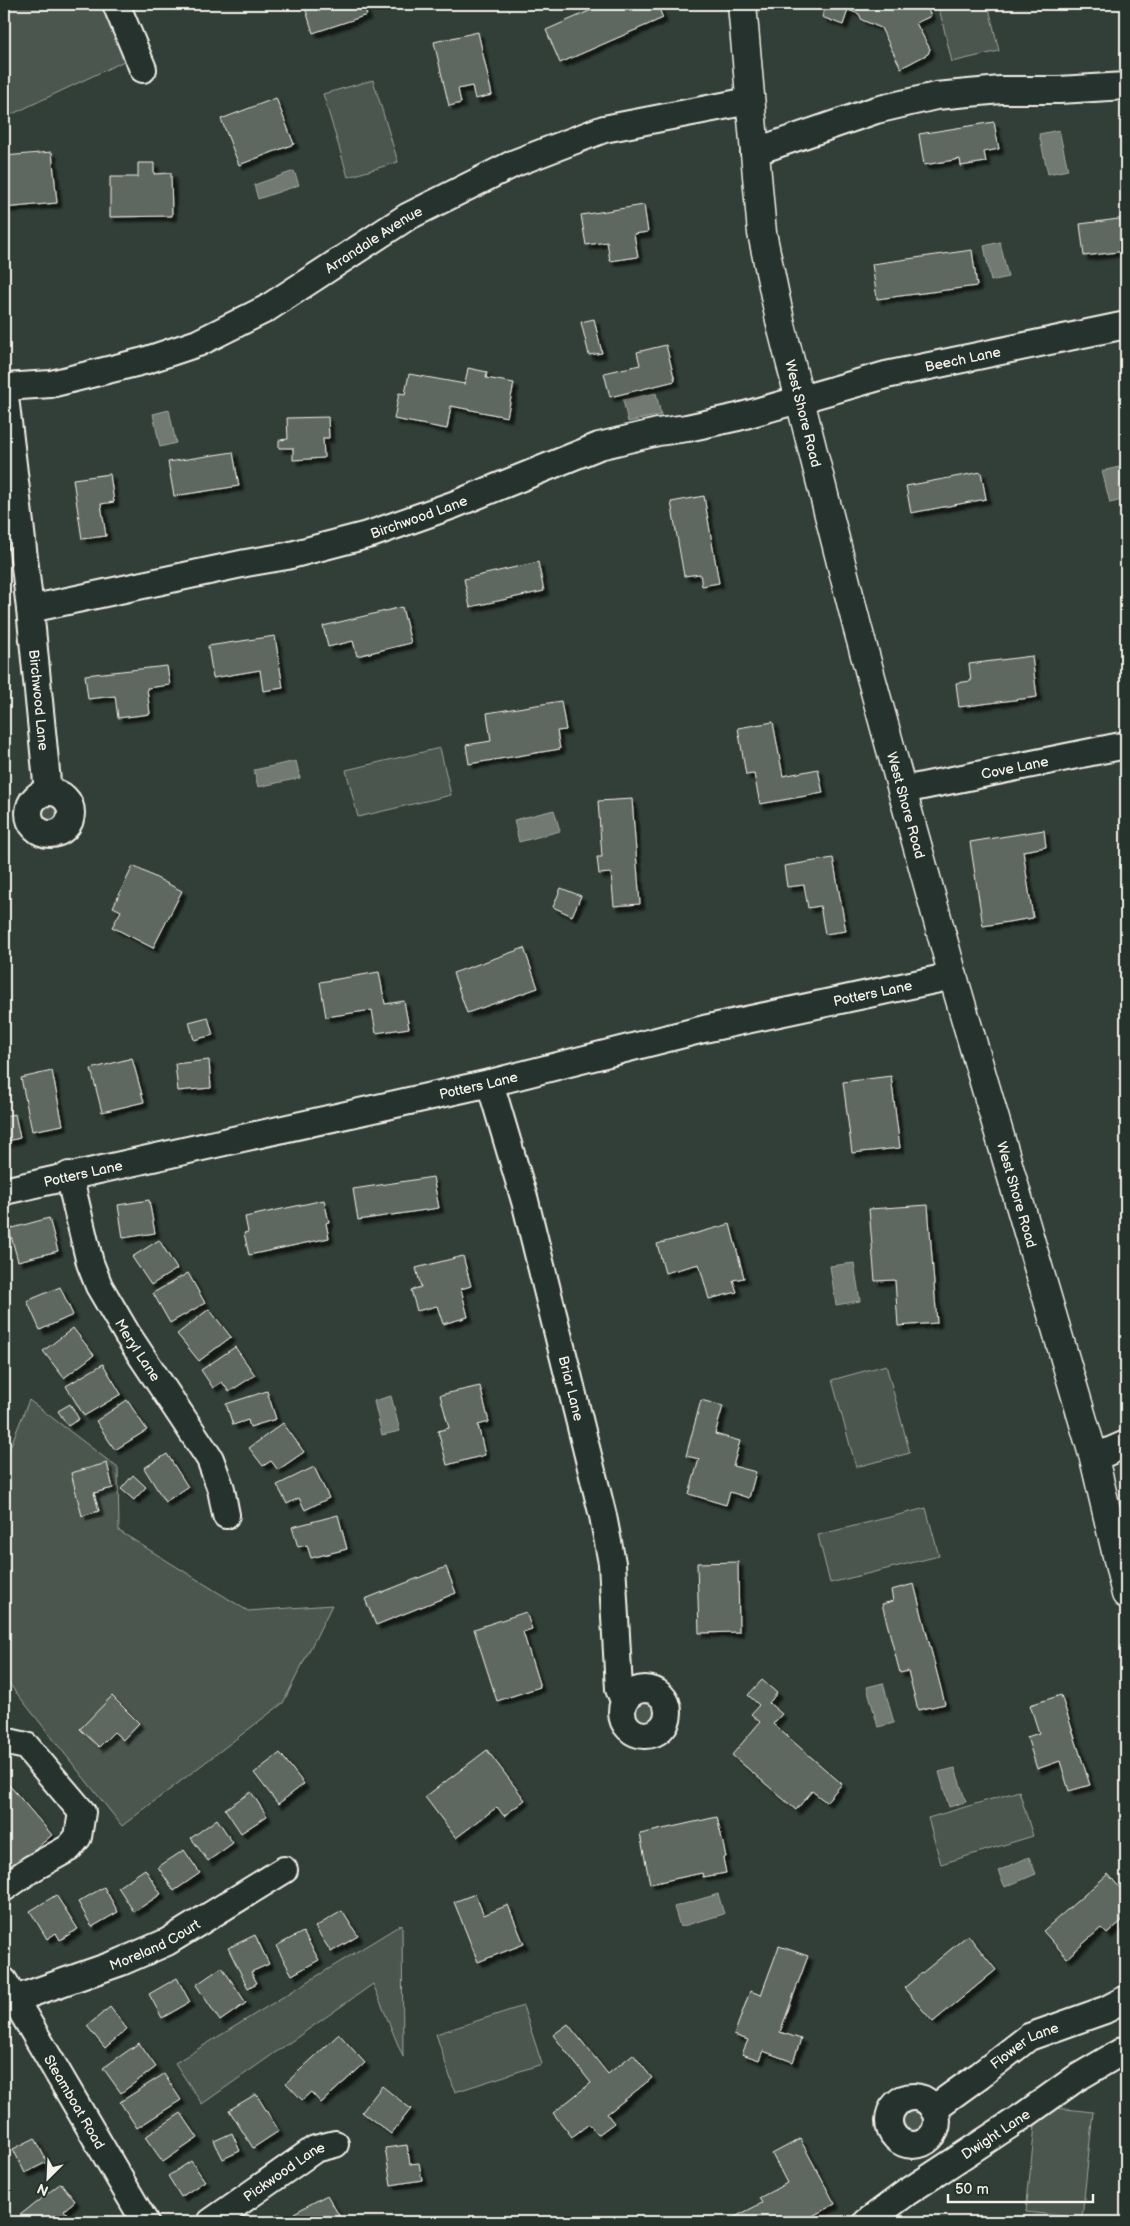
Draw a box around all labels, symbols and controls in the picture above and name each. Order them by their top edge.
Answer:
street label: Arrandale Avenue [322,203,425,277]
street label: Beech Lane [923,343,1002,376]
street label: West Shore Road [781,358,825,469]
street label: Birchwood Lane [368,492,470,543]
street label: Birchwood Lane [25,649,52,751]
street label: West Shore Road [883,750,928,861]
street label: Cove Lane [980,753,1050,783]
street label: Potters Lane [832,977,914,1010]
street label: Potters Lane [438,1068,520,1103]
street label: West Shore Road [993,1140,1040,1250]
street label: Potters Lane [42,1157,124,1191]
street label: Meryl Lane [111,1316,164,1385]
street label: Briar Lane [555,1354,587,1423]
street label: Moreland Court [107,1915,204,1974]
street label: Flower Lane [987,2019,1061,2073]
street label: Steamboat Road [40,2052,108,2152]
street label: Dwight Lane [958,2106,1033,2163]
street label: Pickwood Lane [240,2139,326,2206]
north arrow [22,2154,72,2204]
scale bar [948,2171,1092,2203]
text: N [35,2180,51,2199]
text: 50 m [955,2180,989,2199]

